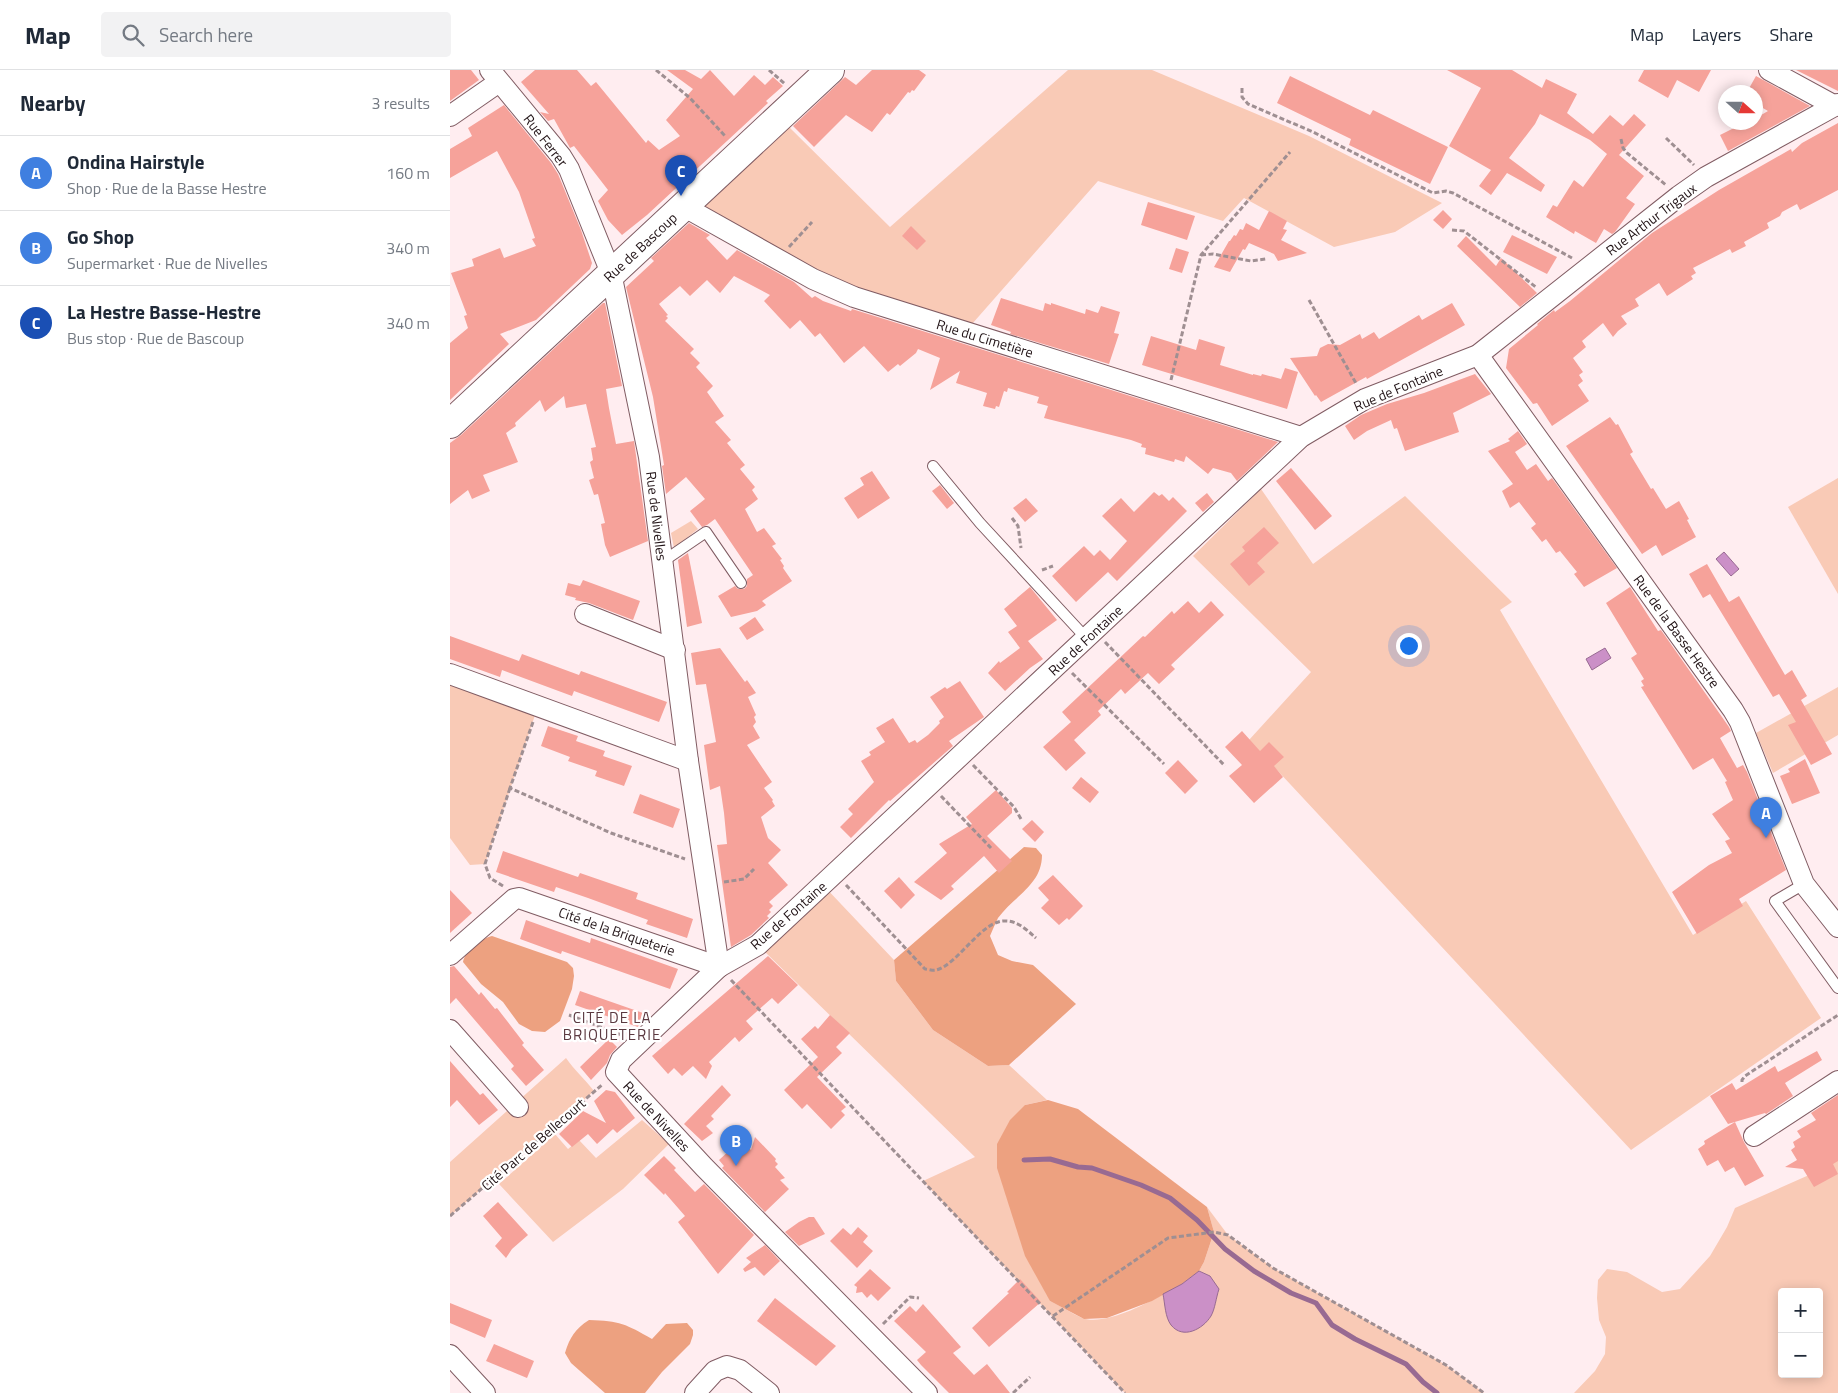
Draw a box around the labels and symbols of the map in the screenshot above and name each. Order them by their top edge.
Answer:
north arrow [1718,85,1763,130]
street label: Rue Ferrer [519,109,573,171]
pin: C [665,155,697,196]
street label: Rue Arthur Trigaux [1601,177,1701,260]
street label: Rue de Bascoup [598,207,682,287]
street label: Rue du Cimetière [934,313,1036,363]
street label: Rue de Fontaine [1350,360,1446,416]
street label: Rue de Nivelles [641,470,673,562]
street label: Rue de la Basse Hestre [1629,570,1725,692]
street label: Rue de Fontaine [1043,600,1127,680]
your location [1396,633,1422,659]
pin: A [1750,797,1782,838]
street label: Rue de Fontaine [745,876,831,954]
street label: Cité de la Briqueterie [556,901,678,961]
district label: CITÉ DE LA BRIQUETERIE [563,1006,661,1046]
street label: Rue de Nivelles [619,1076,695,1156]
street label: Cité Parc de Bellecourt [476,1093,590,1195]
pin: B [720,1125,752,1166]

